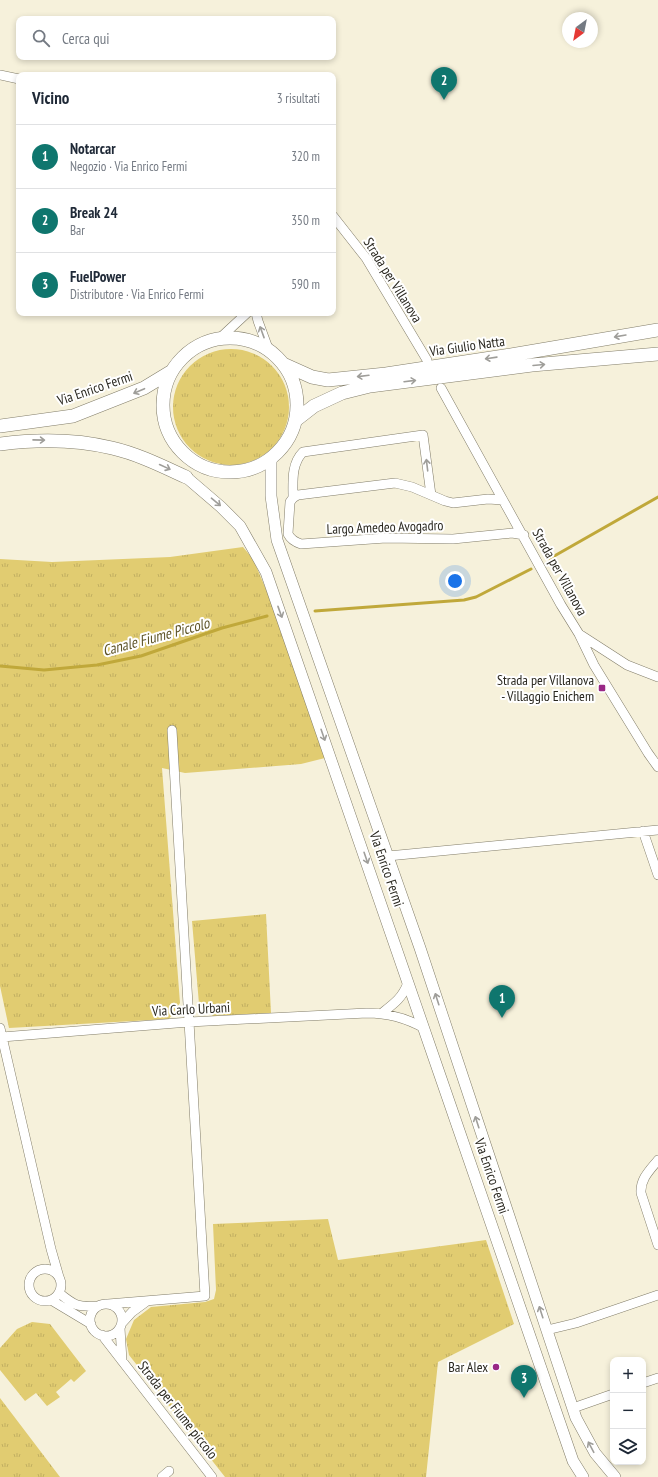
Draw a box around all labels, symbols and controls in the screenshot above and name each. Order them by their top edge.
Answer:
north arrow [562,12,598,48]
search box [16,16,336,60]
icon: search [30,27,52,49]
text: Cerca qui [62,29,110,48]
pin: 2 [431,67,457,100]
text: Vicino [32,87,69,109]
text: 3 risultati [277,90,320,107]
text: Notarcar [70,139,116,158]
text: 1 [42,148,48,165]
text: 320 m [291,148,320,165]
text: Negozio · Via Enrico Fermi [70,158,187,175]
text: Break 24 [70,203,118,222]
text: 2 [42,212,48,229]
text: 350 m [291,212,320,229]
text: Bar [70,222,85,239]
street label: Strada per Villanova [360,234,426,326]
text: FuelPower [70,267,126,286]
text: 3 [42,276,48,293]
text: 590 m [291,276,320,293]
text: Distributore · Via Enrico Fermi [70,286,204,303]
one-way arrow [257,327,265,339]
street label: Via Giulio Natta [427,332,506,360]
one-way arrow [613,333,626,341]
one-way arrow [485,354,498,362]
one-way arrow [532,361,545,368]
street label: Via Enrico Fermi [54,367,135,410]
one-way arrow [357,373,370,380]
one-way arrow [403,377,416,385]
one-way arrow [133,387,145,395]
one-way arrow [32,436,45,444]
one-way arrow [423,459,431,472]
one-way arrow [158,464,170,471]
one-way arrow [210,497,221,506]
street label: Largo Amedeo Avogadro [326,516,444,538]
street label: Strada per Villanova [529,525,591,619]
your location [445,571,465,591]
one-way arrow [277,606,285,618]
water label: Canale Fiume Piccolo [100,613,213,660]
place label: Strada per Villanova - Villaggio Enichem [497,671,594,705]
marker: Strada per Villanova - Villaggio Enichem [597,683,607,693]
one-way arrow [320,728,328,740]
street label: Via Enrico Fermi [365,828,408,909]
one-way arrow [363,851,370,864]
pin: 1 [489,985,515,1018]
one-way arrow [432,993,440,1005]
street label: Via Carlo Urbani [151,998,230,1020]
one-way arrow [473,1117,481,1129]
street label: Via Enrico Fermi [470,1135,513,1216]
one-way arrow [537,1306,544,1319]
street label: Strada per Fiume piccolo [134,1357,222,1463]
map controls [610,1357,646,1465]
button: + [610,1357,646,1393]
place label: Bar Alex [448,1358,488,1376]
marker: Bar Alex [491,1362,501,1372]
pin: 3 [511,1365,537,1398]
button: − [610,1393,646,1429]
button: layers [610,1429,646,1465]
one-way arrow [587,1441,595,1453]

